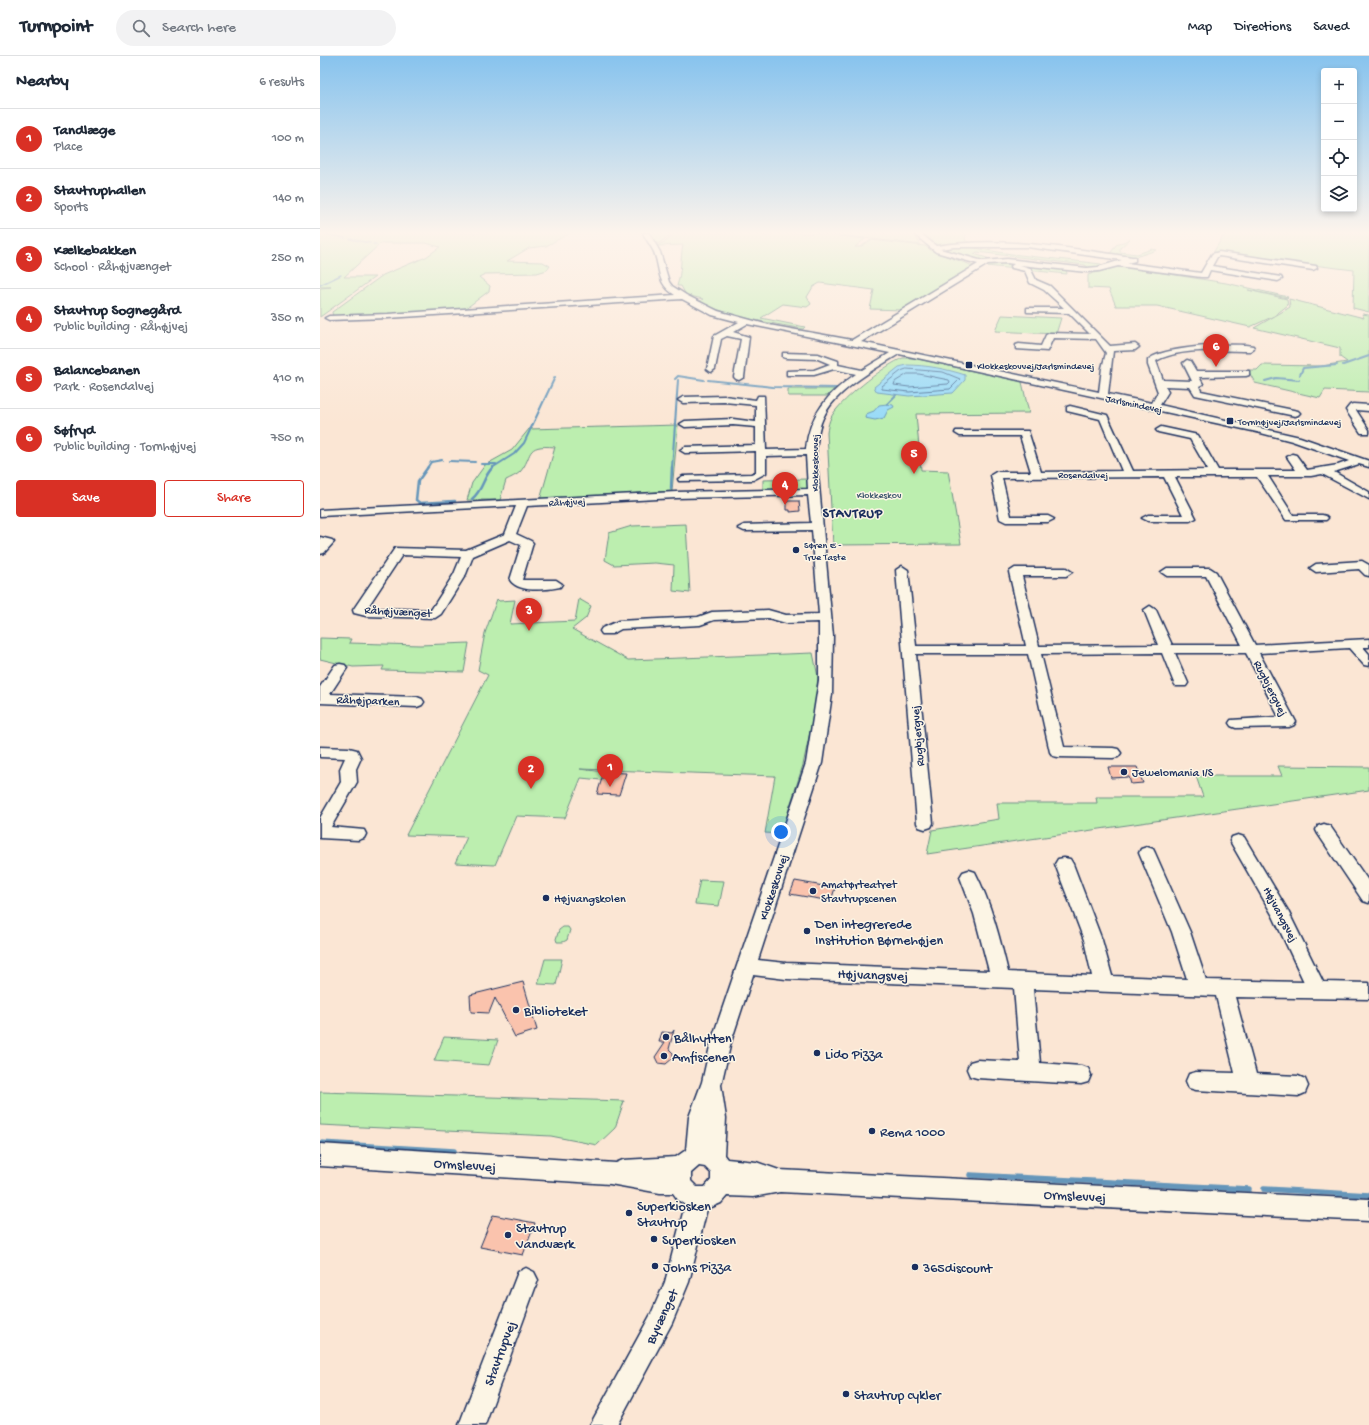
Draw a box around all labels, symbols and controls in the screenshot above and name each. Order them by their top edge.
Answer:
search box [116,10,396,46]
text: Turnpoint [20,16,92,39]
icon: search [130,17,152,39]
text: Search here [162,19,236,37]
text: Map [1188,19,1212,36]
text: Directions [1234,19,1291,36]
text: Saved [1313,19,1349,36]
map controls [1321,68,1357,212]
button: + [1321,68,1357,104]
text: Nearby [16,72,69,92]
text: 6 results [259,75,304,90]
button: − [1321,104,1357,140]
text: Tandlæge [54,122,115,140]
text: 1 [26,131,32,146]
text: 100 m [272,131,304,146]
text: Place [54,140,82,155]
button: locate [1321,140,1357,176]
button: layers [1321,176,1357,212]
text: Stavtruphallen [54,182,146,200]
text: 2 [26,191,32,206]
text: 140 m [273,191,304,206]
text: Sports [54,200,88,215]
text: Kælkebakken [54,242,136,260]
text: 3 [26,251,32,266]
text: 250 m [271,251,304,266]
text: School · Råhøjvænget [54,260,171,275]
text: Stavtrup Sognegård [54,302,181,320]
text: 4 [26,311,32,326]
text: 350 m [271,311,304,326]
text: Public building · Råhøjvej [54,320,188,335]
pin: 6 [1203,334,1229,367]
marker: Klokkeskovvej/Jarlsmindevej [964,360,974,370]
place label: Klokkeskovvej/Jarlsmindevej [977,361,1094,373]
text: Balancebanen [54,362,140,380]
text: 5 [26,371,32,386]
text: 410 m [273,371,304,386]
text: Park · Rosendalvej [54,380,154,395]
street label: Jarlsmindevej [1104,393,1163,417]
marker: Tornhøjvej/Jarlsmindevej [1225,416,1235,426]
place label: Tornhøjvej/Jarlsmindevej [1237,417,1342,429]
text: Søfryd [54,422,95,440]
text: 6 [26,431,32,446]
text: 750 m [271,431,304,446]
street label: Klokkeskovvej [810,434,822,492]
text: Public building · Tornhøjvej [54,440,196,455]
pin: 5 [901,441,927,474]
street label: Rosendalvej [1058,470,1108,482]
pin: 4 [772,472,798,505]
button: Save [16,480,156,517]
button: Share [164,480,304,517]
park label: Klokkeskov [857,490,902,502]
street label: Råhøjvej [548,496,586,510]
district label: STAVTRUP [823,507,883,522]
place label: Søren E - True Taste [803,540,847,564]
marker: Søren E - True Taste [791,545,801,555]
pin: 3 [516,598,542,631]
street label: Råhøjvænget [364,604,433,622]
street label: Rugbjergvej [1249,659,1289,719]
street label: Råhøjparken [336,694,400,710]
street label: Rugbjergvej [909,705,929,767]
pin: 1 [597,754,623,787]
pin: 2 [518,756,544,789]
marker: Jewelomania I/S [1119,767,1129,777]
place label: Jewelomania I/S [1132,767,1214,781]
your location [771,822,791,842]
street label: Klokkeskovvej [758,853,792,922]
place label: Amatørteatret Stavtrupscenen [821,879,898,907]
street label: Højvangsvej [1259,885,1300,945]
marker: Amatørteatret Stavtrupscenen [808,886,818,896]
marker: Højvangskolen [541,893,551,903]
place label: Højvangskolen [554,893,626,907]
place label: Den integrerede Institution Børnehøjen [814,917,944,950]
marker: Den integrerede Institution Børnehøjen [802,926,812,936]
street label: Højvangsvej [837,967,908,986]
place label: Biblioteket [523,1004,588,1021]
marker: Biblioteket [511,1005,521,1015]
place label: Bålhytten [673,1031,732,1048]
marker: Bålhytten [661,1032,671,1042]
place label: Lido Pizza [825,1047,884,1064]
marker: Lido Pizza [812,1048,822,1058]
place label: Amfiscenen [672,1050,736,1067]
marker: Amfiscenen [659,1051,669,1061]
place label: Rema 1000 [880,1125,945,1142]
marker: Rema 1000 [867,1126,877,1136]
street label: Ormslevvej [433,1156,497,1177]
street label: Ormslevvej [1043,1187,1106,1208]
place label: Superkiosken Stavtrup [637,1199,711,1232]
marker: Superkiosken Stavtrup [624,1208,634,1218]
place label: Stavtrup Vandværk [515,1221,576,1254]
marker: Stavtrup Vandværk [503,1230,513,1240]
place label: Superkiosken [662,1233,736,1250]
marker: Superkiosken [649,1234,659,1244]
place label: Johns Pizza [663,1260,732,1277]
marker: Johns Pizza [650,1261,660,1271]
place label: 365discount [922,1261,993,1278]
marker: 365discount [910,1262,920,1272]
street label: Byvænget [643,1286,684,1348]
street label: Stavtrupvej [482,1319,521,1389]
place label: Stavtrup cykler [854,1388,942,1405]
marker: Stavtrup cykler [841,1389,851,1399]

